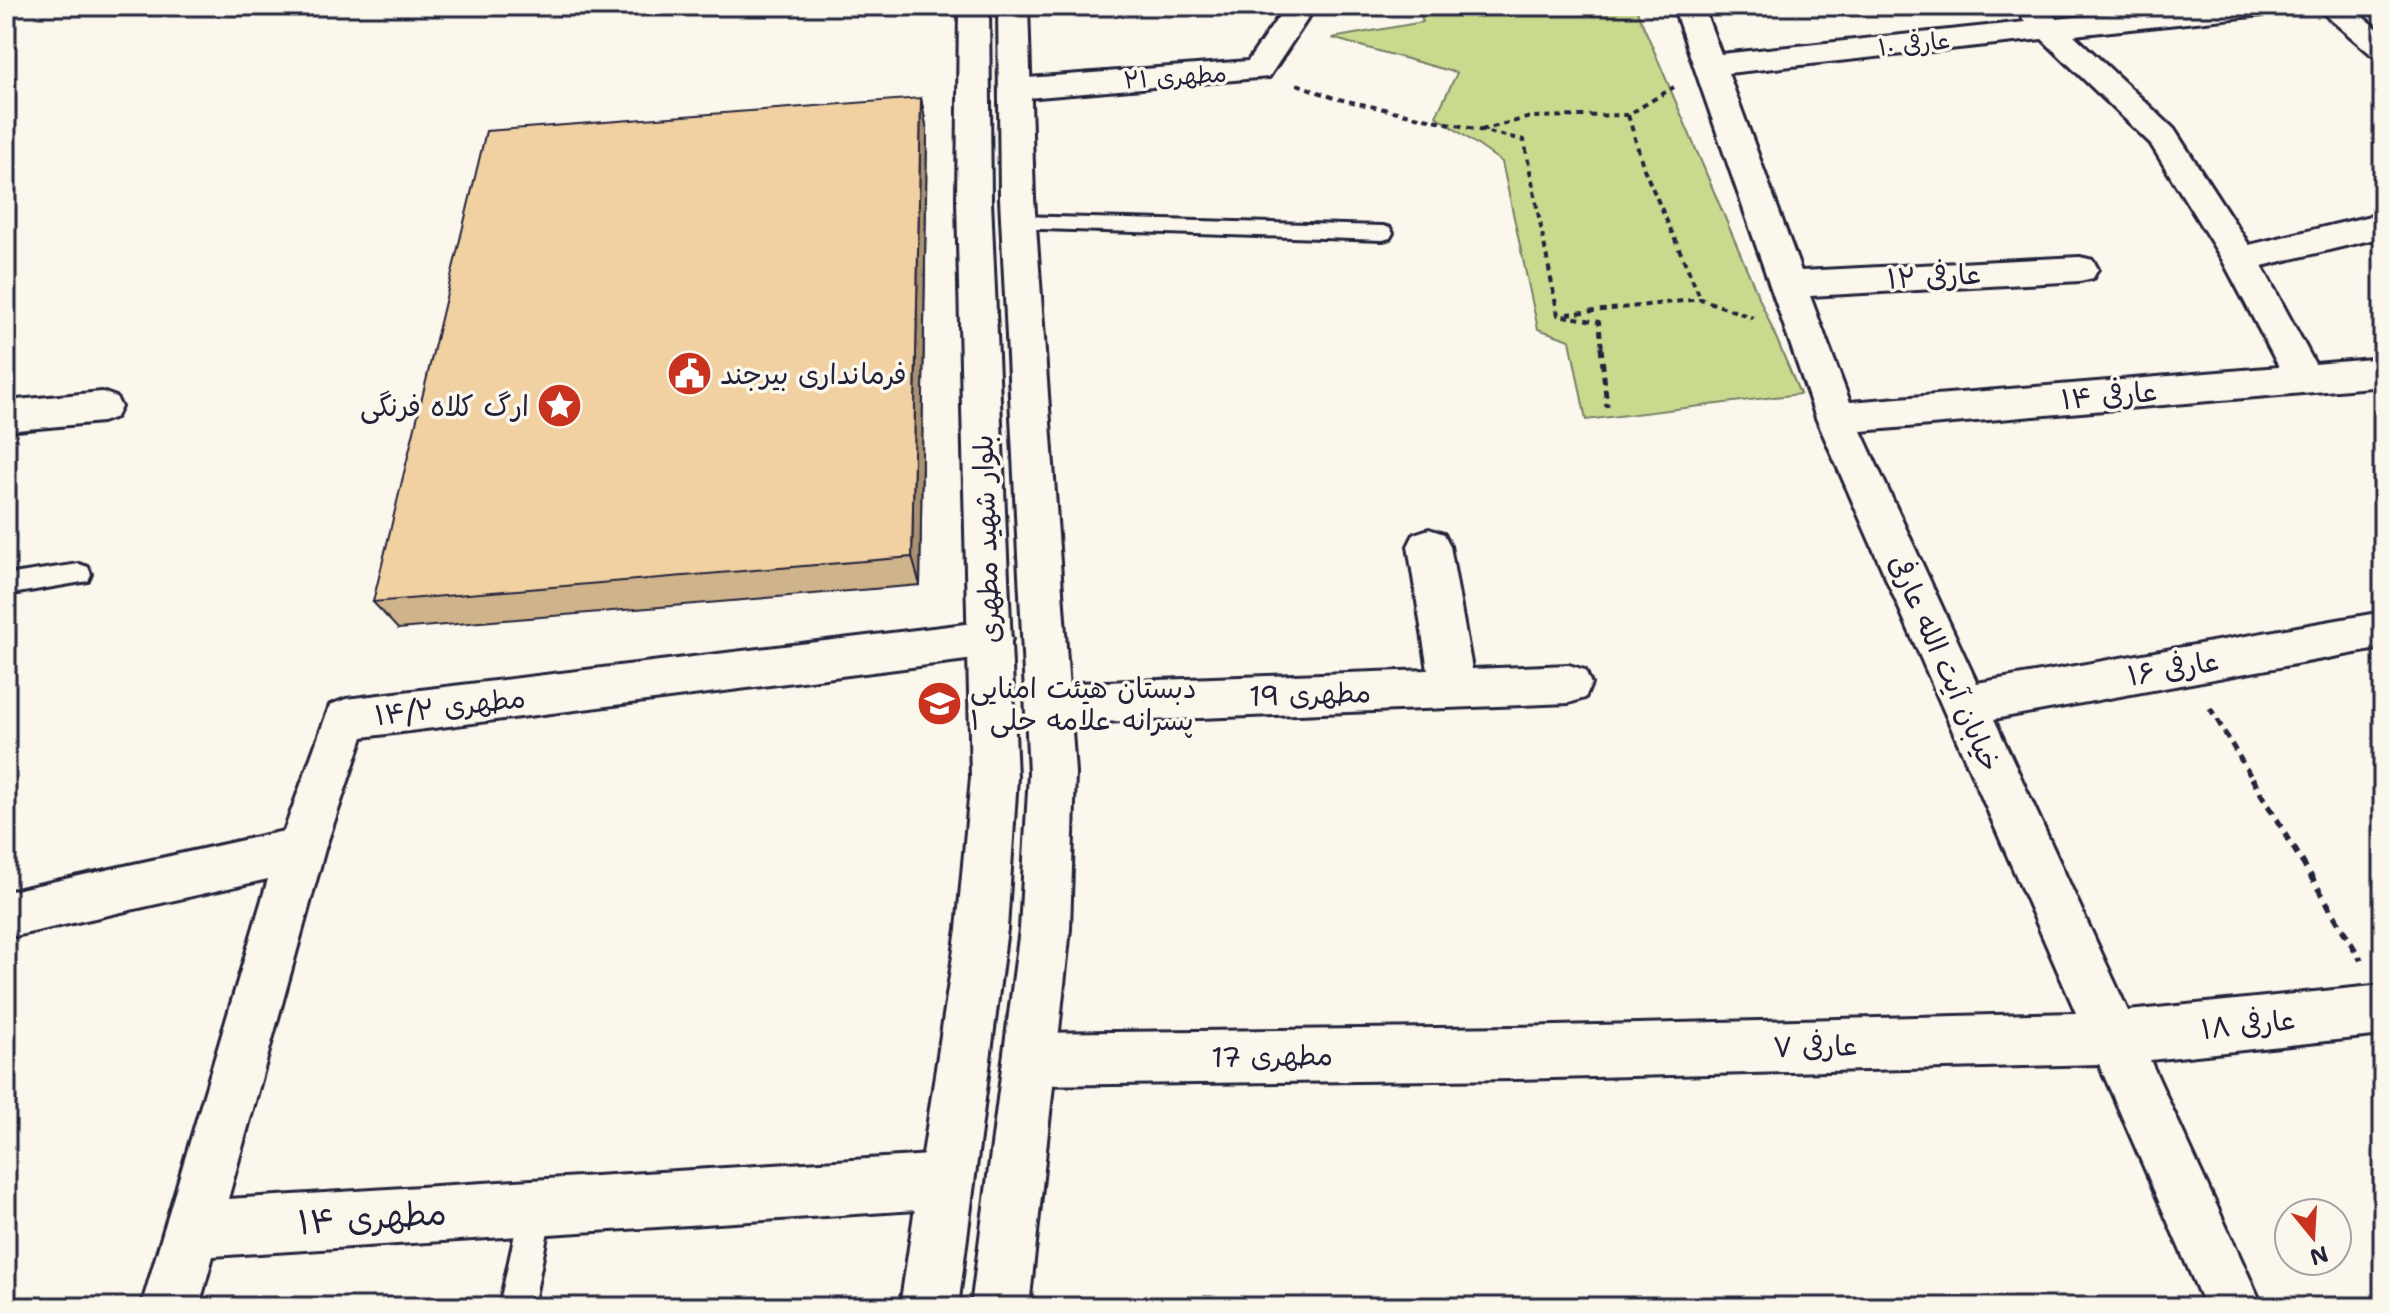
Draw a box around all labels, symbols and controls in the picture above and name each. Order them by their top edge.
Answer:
street label: عارفی ۱۰ [1876,24,1952,64]
street label: مطهری ۲۱ [1122,57,1228,97]
street label: عارفی ۱۲ [1886,255,1982,297]
public building icon: فرمانداری بیرجند [665,350,713,398]
place label: فرمانداری بیرجند [720,355,907,393]
street label: عارفی ۱۴ [2059,372,2159,418]
place icon: ارگ کلاه فرنگی [536,382,584,430]
place label: ارگ کلاه فرنگی [360,387,529,425]
street label: بلوار شهید مطهری [963,434,1009,644]
street label: خیابان آیت الله عارفی [1880,548,2010,778]
street label: عارفی ۱۶ [2124,641,2222,695]
place label: دبستان هیئت امنایی پسرانه علامه حلی ۱ [970,669,1196,739]
street label: مطهری 19 [1248,673,1372,715]
street label: مطهری ۱۴/۲ [372,678,528,734]
school or university icon: دبستان هیئت امنایی پسرانه علامه حلی ۱ [915,680,963,728]
street label: عارفی ۱۸ [2199,1000,2297,1048]
street label: عارفی ۷ [1772,1026,1858,1066]
street label: مطهری 17 [1211,1036,1333,1076]
street label: مطهری ۱۴ [296,1189,448,1245]
north arrow [2273,1197,2353,1277]
text: N [2306,1239,2332,1272]

